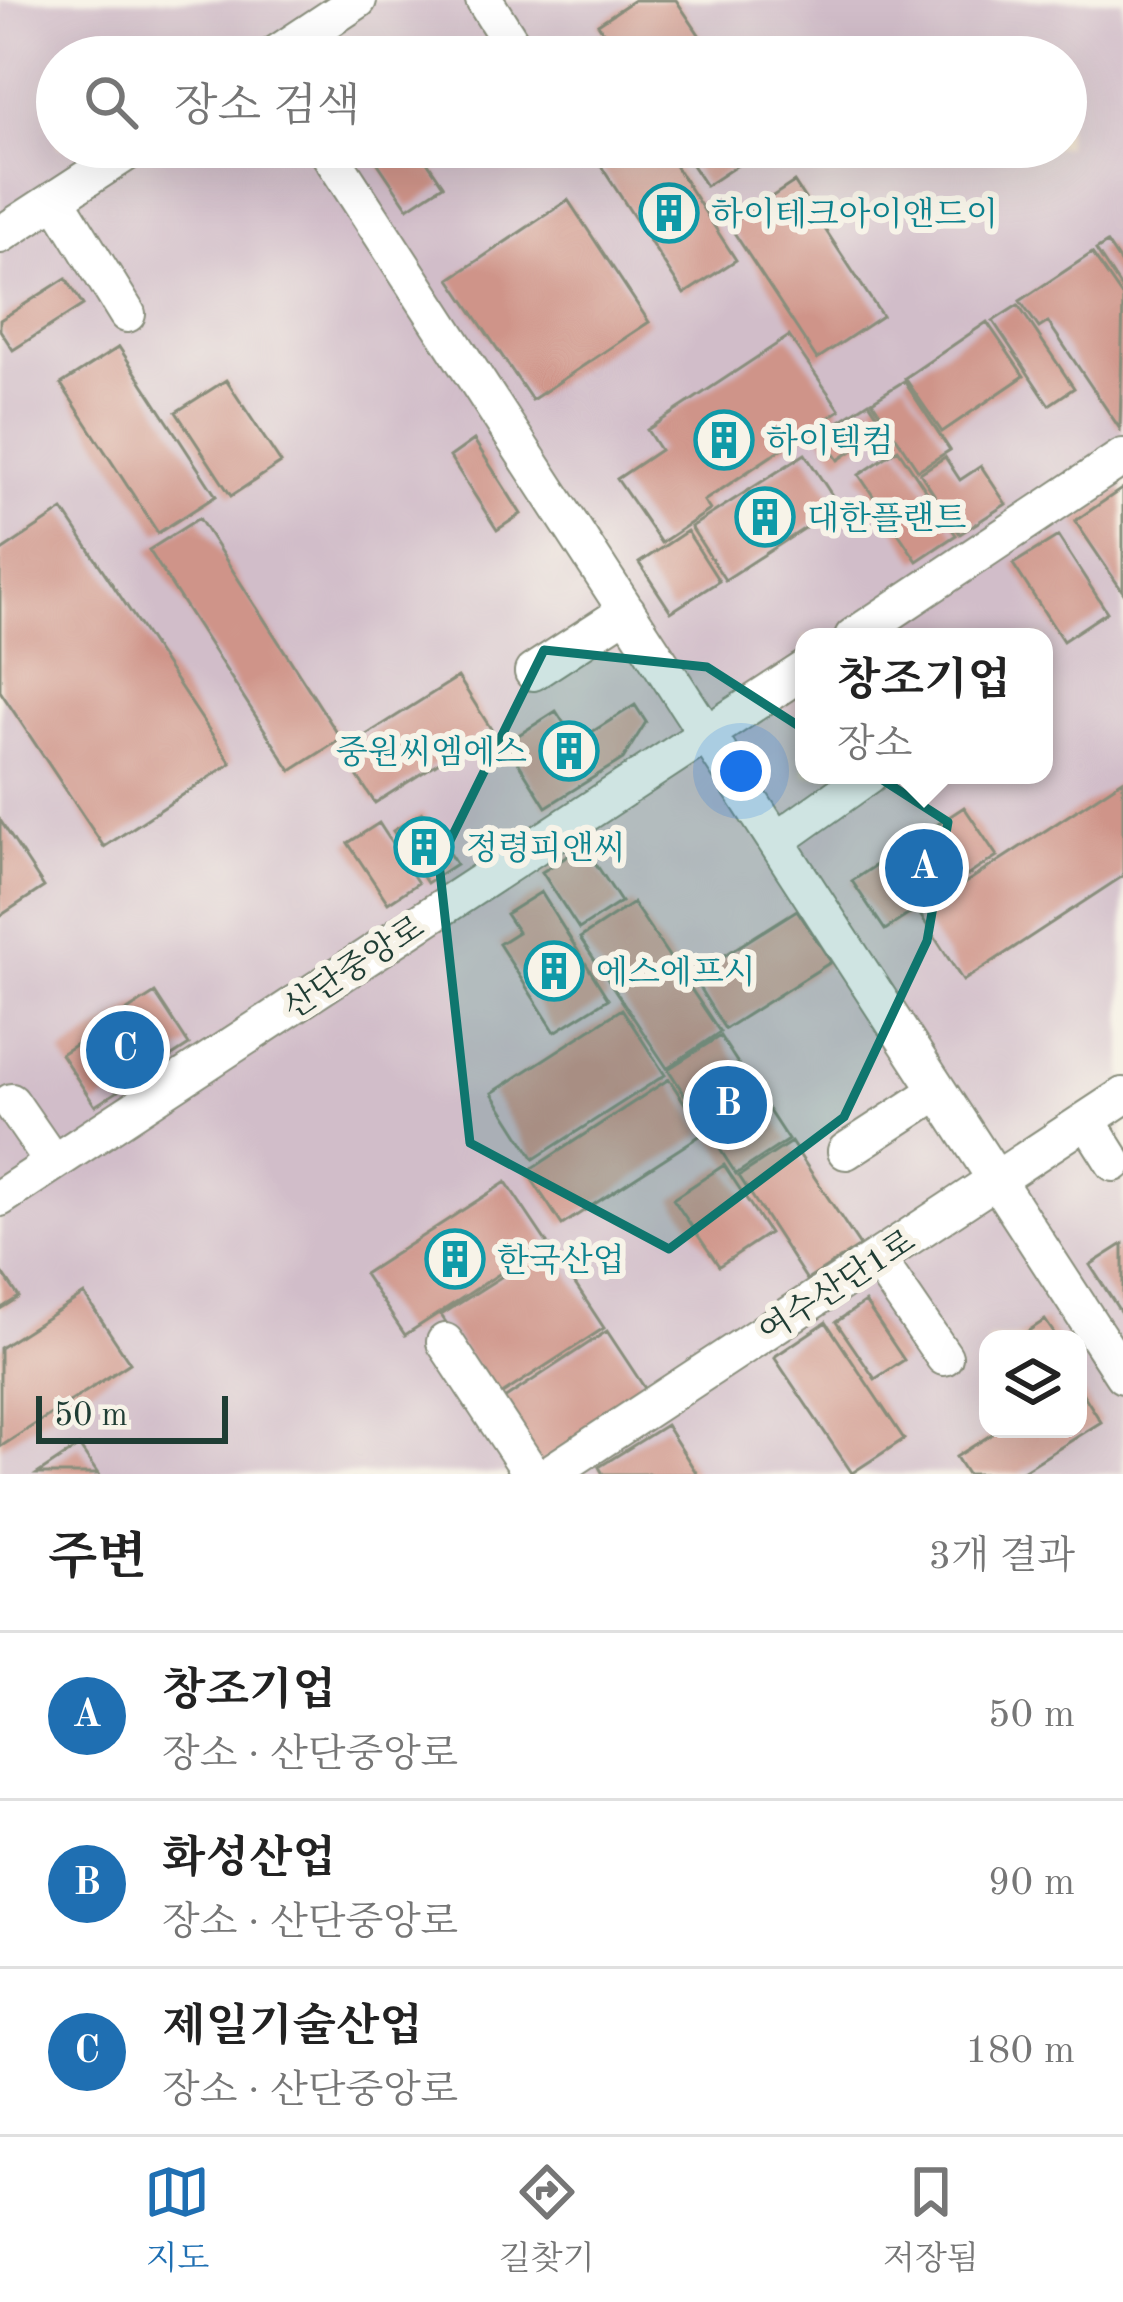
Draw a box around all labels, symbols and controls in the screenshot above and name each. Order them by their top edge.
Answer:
search box [36,36,1087,168]
icon: search [78,69,144,135]
text: 장소 검색 [174,86,360,131]
building icon: 하이테크아이앤드이 [638,182,700,244]
place label: 하이테크아이앤드이 [711,196,998,233]
building icon: 하이텍컴 [693,409,755,471]
place label: 하이텍컴 [766,423,894,460]
building icon: 대한플랜트 [734,486,796,548]
place label: 대한플랜트 [807,500,967,537]
popup [795,628,1053,784]
text: 창조기업 [837,660,1011,705]
building icon: 중원씨엠에스 [538,720,600,782]
text: 장소 [837,726,912,765]
place label: 중원씨엠에스 [336,734,527,771]
your location [711,741,771,801]
building icon: 정령피앤씨 [393,816,455,878]
pin: A [885,823,963,913]
place label: 정령피앤씨 [466,830,625,867]
street label: 산단중앙로 [277,908,431,1026]
building icon: 에스에프시 [523,940,585,1002]
place label: 에스에프시 [596,954,755,991]
pin: C [86,1005,164,1095]
pin: B [689,1060,767,1150]
street label: 여수산단1로 [752,1222,922,1350]
building icon: 한국산업 [424,1228,486,1290]
place label: 한국산업 [497,1242,625,1279]
map controls [979,1330,1087,1438]
button: layers [979,1330,1087,1438]
scale bar [36,1390,228,1443]
text: 50 m [54,1400,128,1433]
text: 주변 [48,1534,147,1585]
text: 3개 결과 [928,1538,1075,1577]
text: 창조기업 [162,1670,336,1715]
text: A [72,1696,102,1735]
text: 50 m [988,1696,1075,1735]
text: 장소 · 산단중앙로 [162,1736,458,1775]
text: 화성산업 [162,1838,336,1883]
text: B [73,1864,101,1903]
text: 90 m [988,1864,1075,1903]
text: 장소 · 산단중앙로 [162,1904,458,1943]
text: 제일기술산업 [162,2006,423,2051]
text: C [74,2032,100,2071]
text: 180 m [965,2032,1075,2071]
text: 장소 · 산단중앙로 [162,2072,458,2111]
tab: 지도 [144,2159,210,2281]
tab: 길찾기 [499,2159,594,2281]
tab: 저장됨 [883,2159,979,2281]

